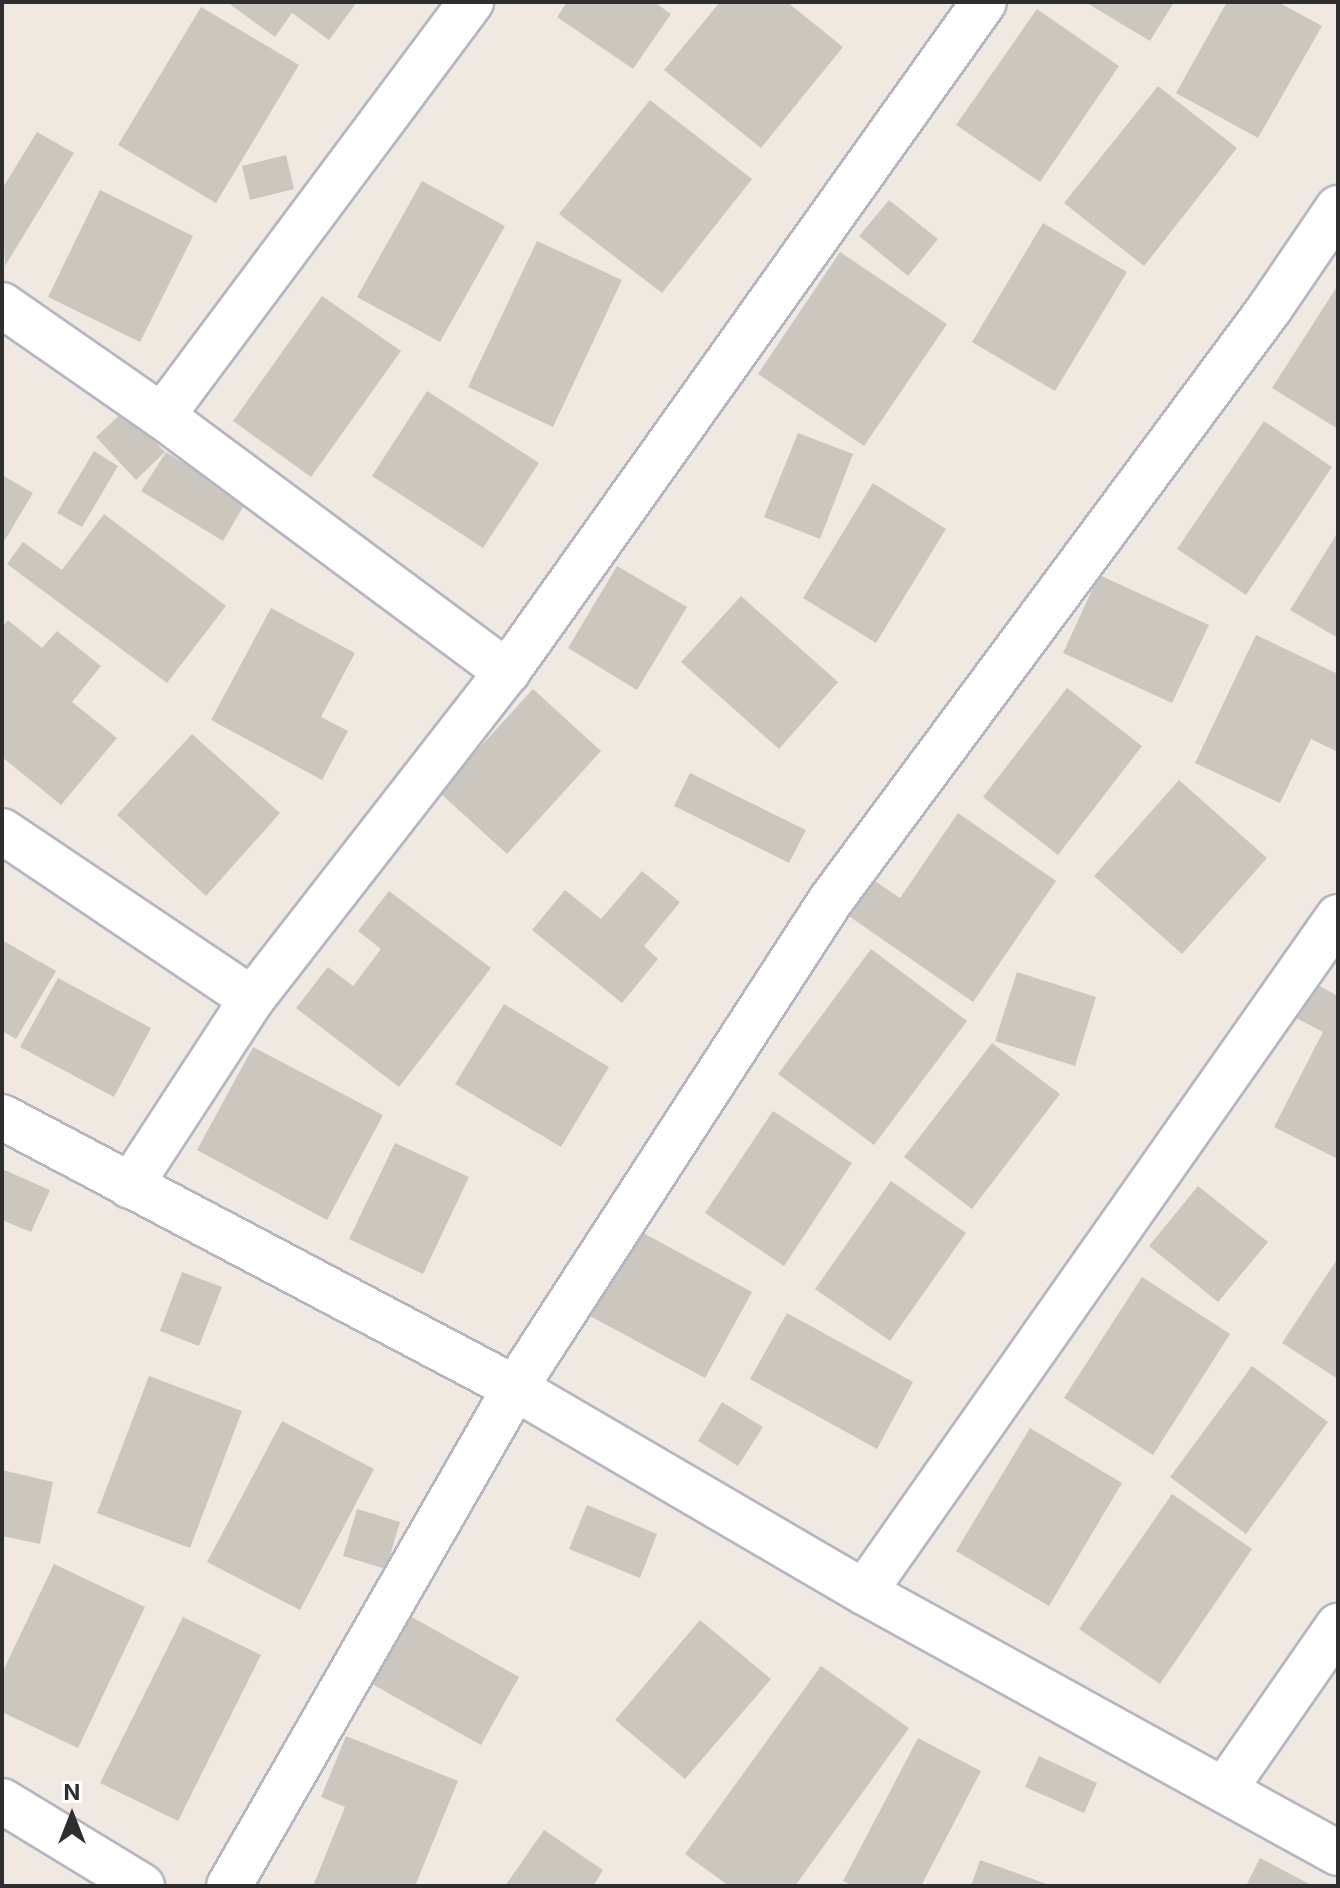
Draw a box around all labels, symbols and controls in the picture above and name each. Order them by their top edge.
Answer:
north arrow [32,1776,112,1856]
text: N [64,1779,80,1805]

